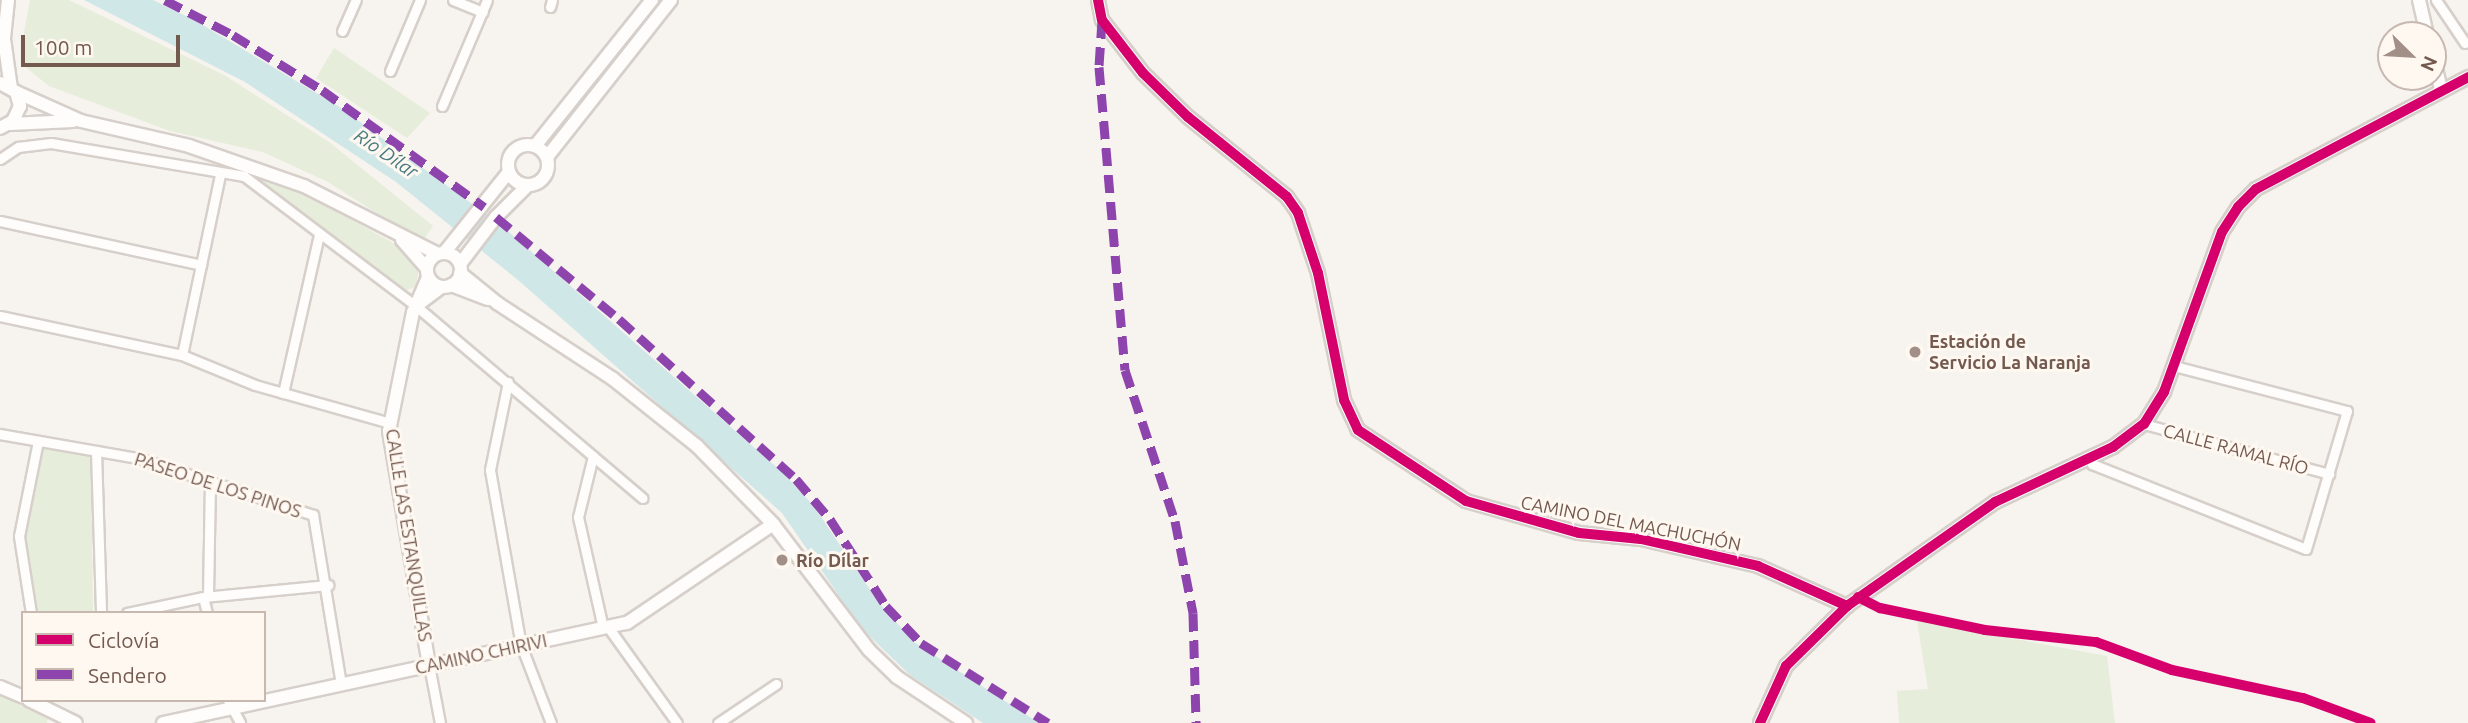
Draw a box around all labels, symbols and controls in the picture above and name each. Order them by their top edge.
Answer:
scale bar [24,21,184,65]
north arrow [2377,21,2447,91]
text: 100 m [34,35,92,59]
text: N [2416,53,2442,75]
water label: Río Dílar [350,124,422,184]
place label: Estación de Servicio La Naranja [1929,331,2091,374]
marker: Estación de Servicio La Naranja [1907,344,1923,360]
street label: CALLE RAMAL RÍO [2161,419,2311,479]
street label: CALLE LAS ESTANQUILLAS [382,427,436,643]
street label: PASEO DE LOS PINOS [132,448,304,522]
street label: CAMINO DEL MACHUCHÓN [1519,491,1743,555]
place label: Río Dílar [796,549,869,571]
marker: Río Dílar [774,552,790,568]
legend [21,611,266,702]
text: Ciclovía [88,628,160,652]
street label: CAMINO CHIRIVI [413,629,549,679]
text: Sendero [88,663,167,687]

